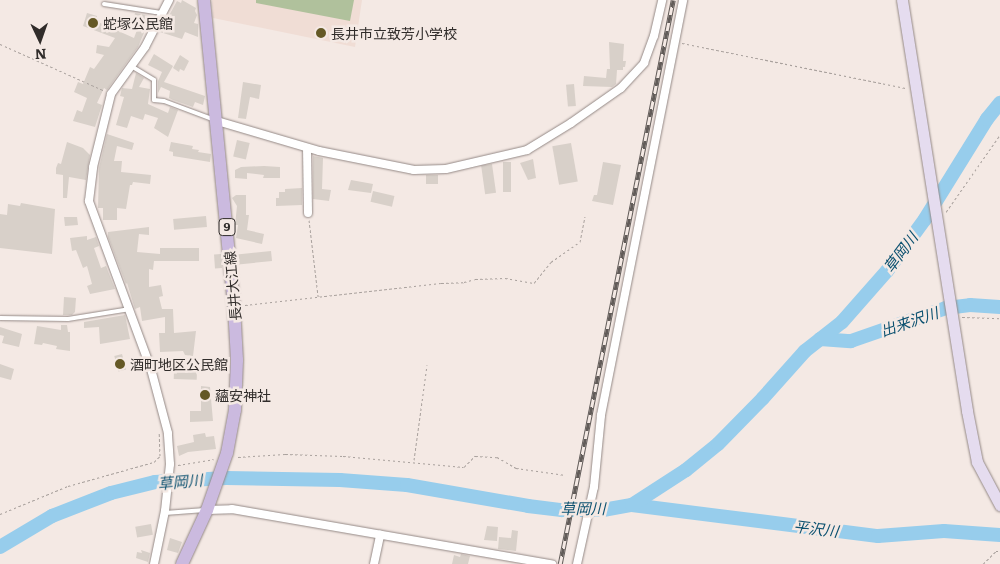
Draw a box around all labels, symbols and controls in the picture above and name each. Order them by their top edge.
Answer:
north arrow [15,15,65,65]
place label: 蛇塚公民館 [103,15,173,31]
marker: 蛇塚公民館 [87,17,99,29]
place label: 長井市立致芳小学校 [331,25,457,41]
marker: 長井市立致芳小学校 [315,27,327,39]
text: N [34,45,47,65]
road number: 9 [218,218,236,236]
water label: 草岡川 [879,229,921,275]
street label: 長井大江線 [221,250,243,322]
water label: 出来沢川 [878,303,940,339]
place label: 酒町地区公民館 [130,356,228,372]
marker: 酒町地区公民館 [114,358,126,370]
place label: 蘊安神社 [215,387,271,403]
marker: 蘊安神社 [199,389,211,401]
water label: 草岡川 [157,470,203,492]
water label: 草岡川 [561,499,605,517]
water label: 平沢川 [793,516,839,540]

